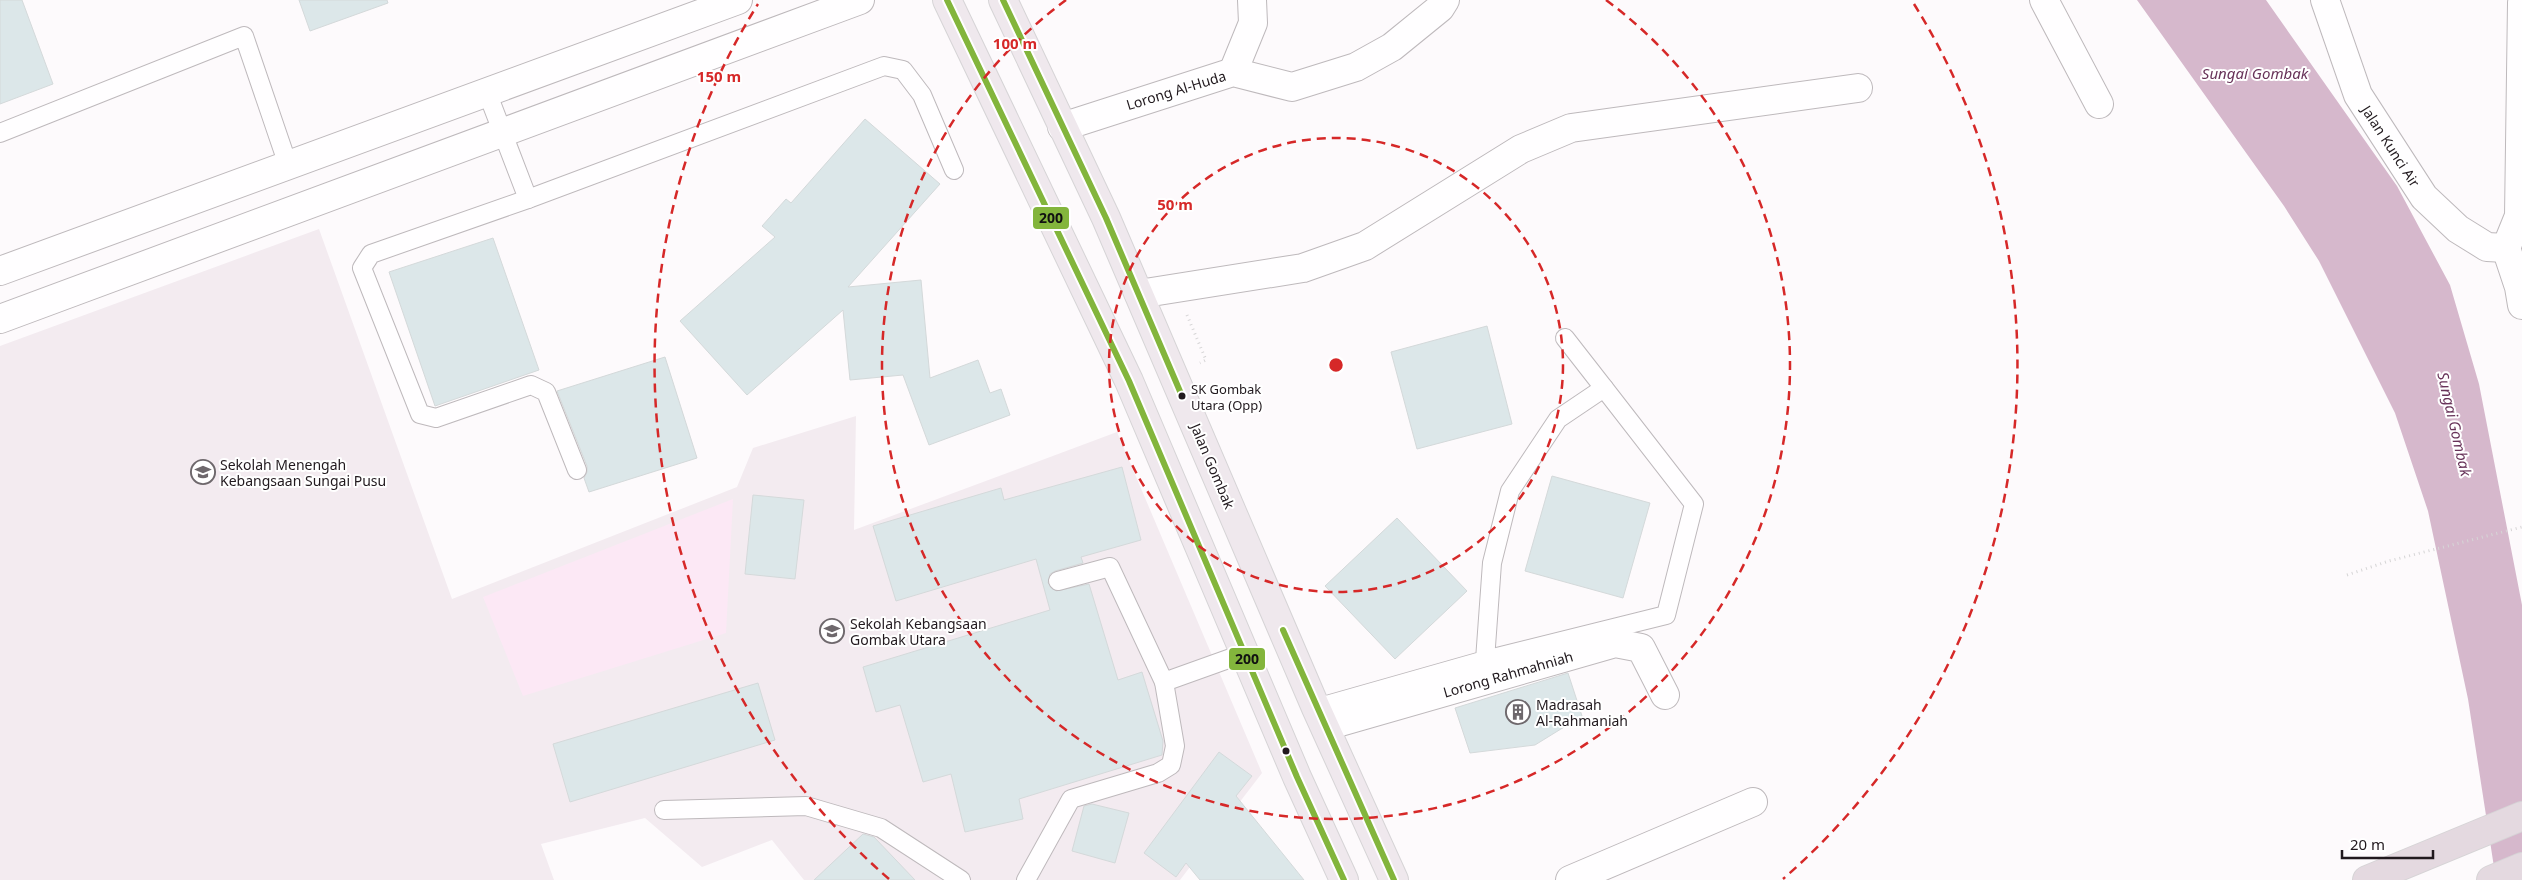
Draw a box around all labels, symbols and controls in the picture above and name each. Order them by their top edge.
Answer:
text: 100 m [993,33,1037,53]
water label: Sungai Gombak [2202,63,2309,83]
text: 150 m [697,66,741,86]
street label: Lorong Al-Huda [1124,66,1228,114]
street label: Jalan Kunci Air [2356,100,2425,191]
text: 50 m [1157,194,1193,214]
line badge: 200 [1032,206,1070,230]
text: 200 [1039,208,1063,227]
centre of rings [1327,356,1345,374]
water label: Sungai Gombak [2433,370,2477,479]
place label: SK Gombak Utara (Opp) [1191,380,1262,414]
marker: SK Gombak Utara (Opp) [1177,391,1187,401]
street label: Jalan Gombak [1186,418,1240,512]
place label: Sekolah Menengah Kebangsaan Sungai Pusu [220,455,386,490]
school or university icon: Sekolah Menengah Kebangsaan Sungai Pusu [190,459,216,485]
place label: Sekolah Kebangsaan Gombak Utara [850,614,987,649]
school or university icon: Sekolah Kebangsaan Gombak Utara [819,618,845,644]
street label: Lorong Rahmahniah [1441,646,1575,702]
line badge: 200 [1228,647,1266,671]
text: 200 [1235,649,1259,668]
place label: Madrasah Al-Rahmaniah [1536,695,1628,730]
building icon: Madrasah Al-Rahmaniah [1505,699,1531,725]
unlabelled marker [1281,746,1291,756]
scale bar [2342,828,2433,860]
text: 20 m [2350,834,2385,854]

